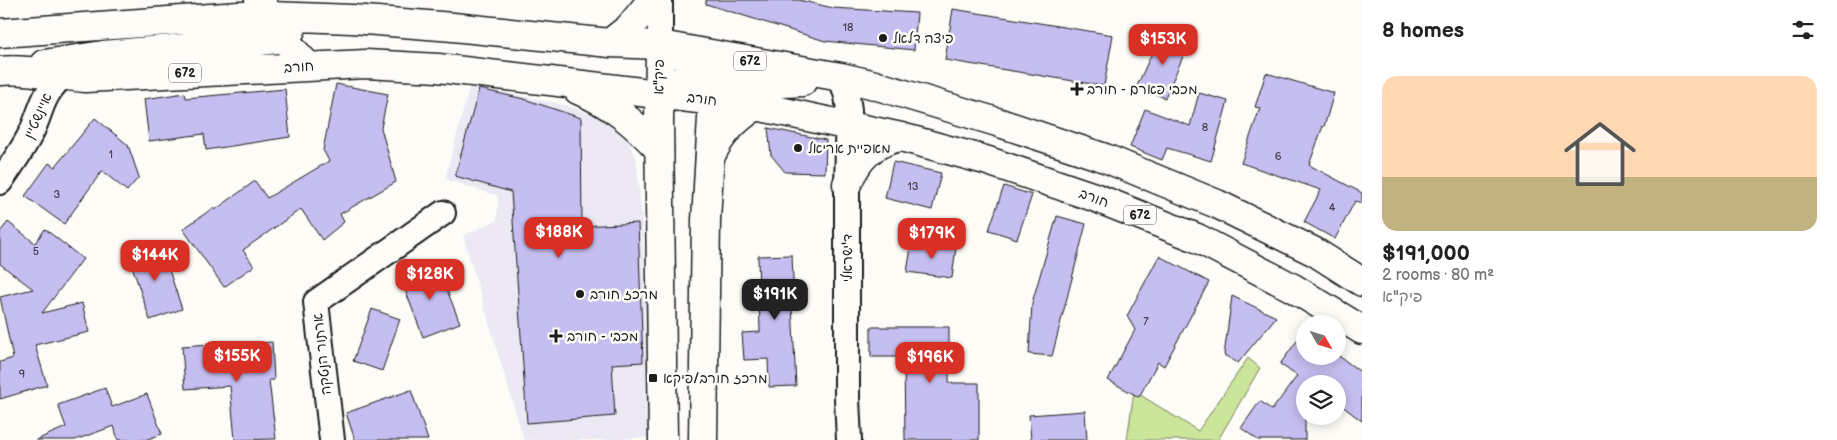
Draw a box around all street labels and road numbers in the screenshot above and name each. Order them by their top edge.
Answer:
road number: 672 [734,51,766,70]
street label: חורב [283,57,315,77]
street label: פיק"א [650,59,668,95]
road number: 672 [169,64,201,82]
street label: חורב [686,89,718,109]
street label: איינשטיין [20,90,56,142]
street label: חורב [1077,185,1111,211]
road number: 672 [1124,206,1156,224]
street label: ד'ישראלי [839,234,856,282]
street label: ארתור הנטקה [309,312,335,396]

